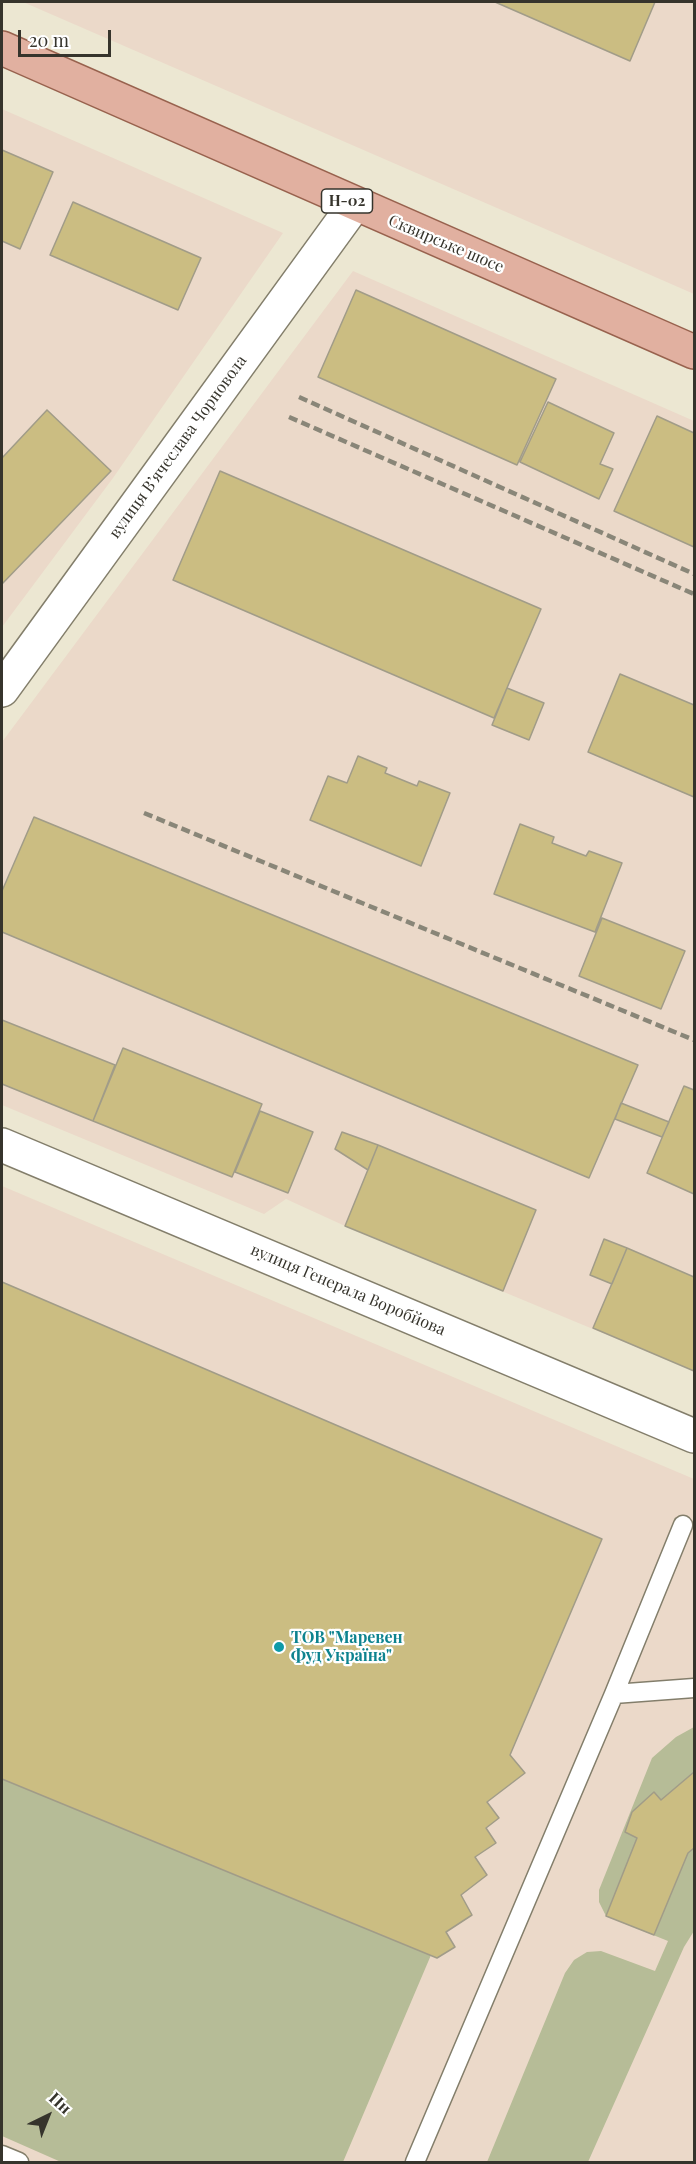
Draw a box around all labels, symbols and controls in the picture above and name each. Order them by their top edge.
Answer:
scale bar [21,18,114,56]
text: 20 m [29,28,69,52]
road number: Н-02 [322,189,372,213]
street label: Сквирське шосе [385,211,507,277]
street label: вулиця Вʼячеслава Чорновола [105,352,251,542]
street label: вулиця Генерала Воробйова [248,1240,448,1340]
place label: ТОВ "Маревен Фуд Україна" [291,1628,403,1666]
marker: ТОВ "Маревен Фуд Україна" [272,1640,286,1654]
north arrow [18,2086,78,2146]
text: Пн [45,2087,76,2118]

